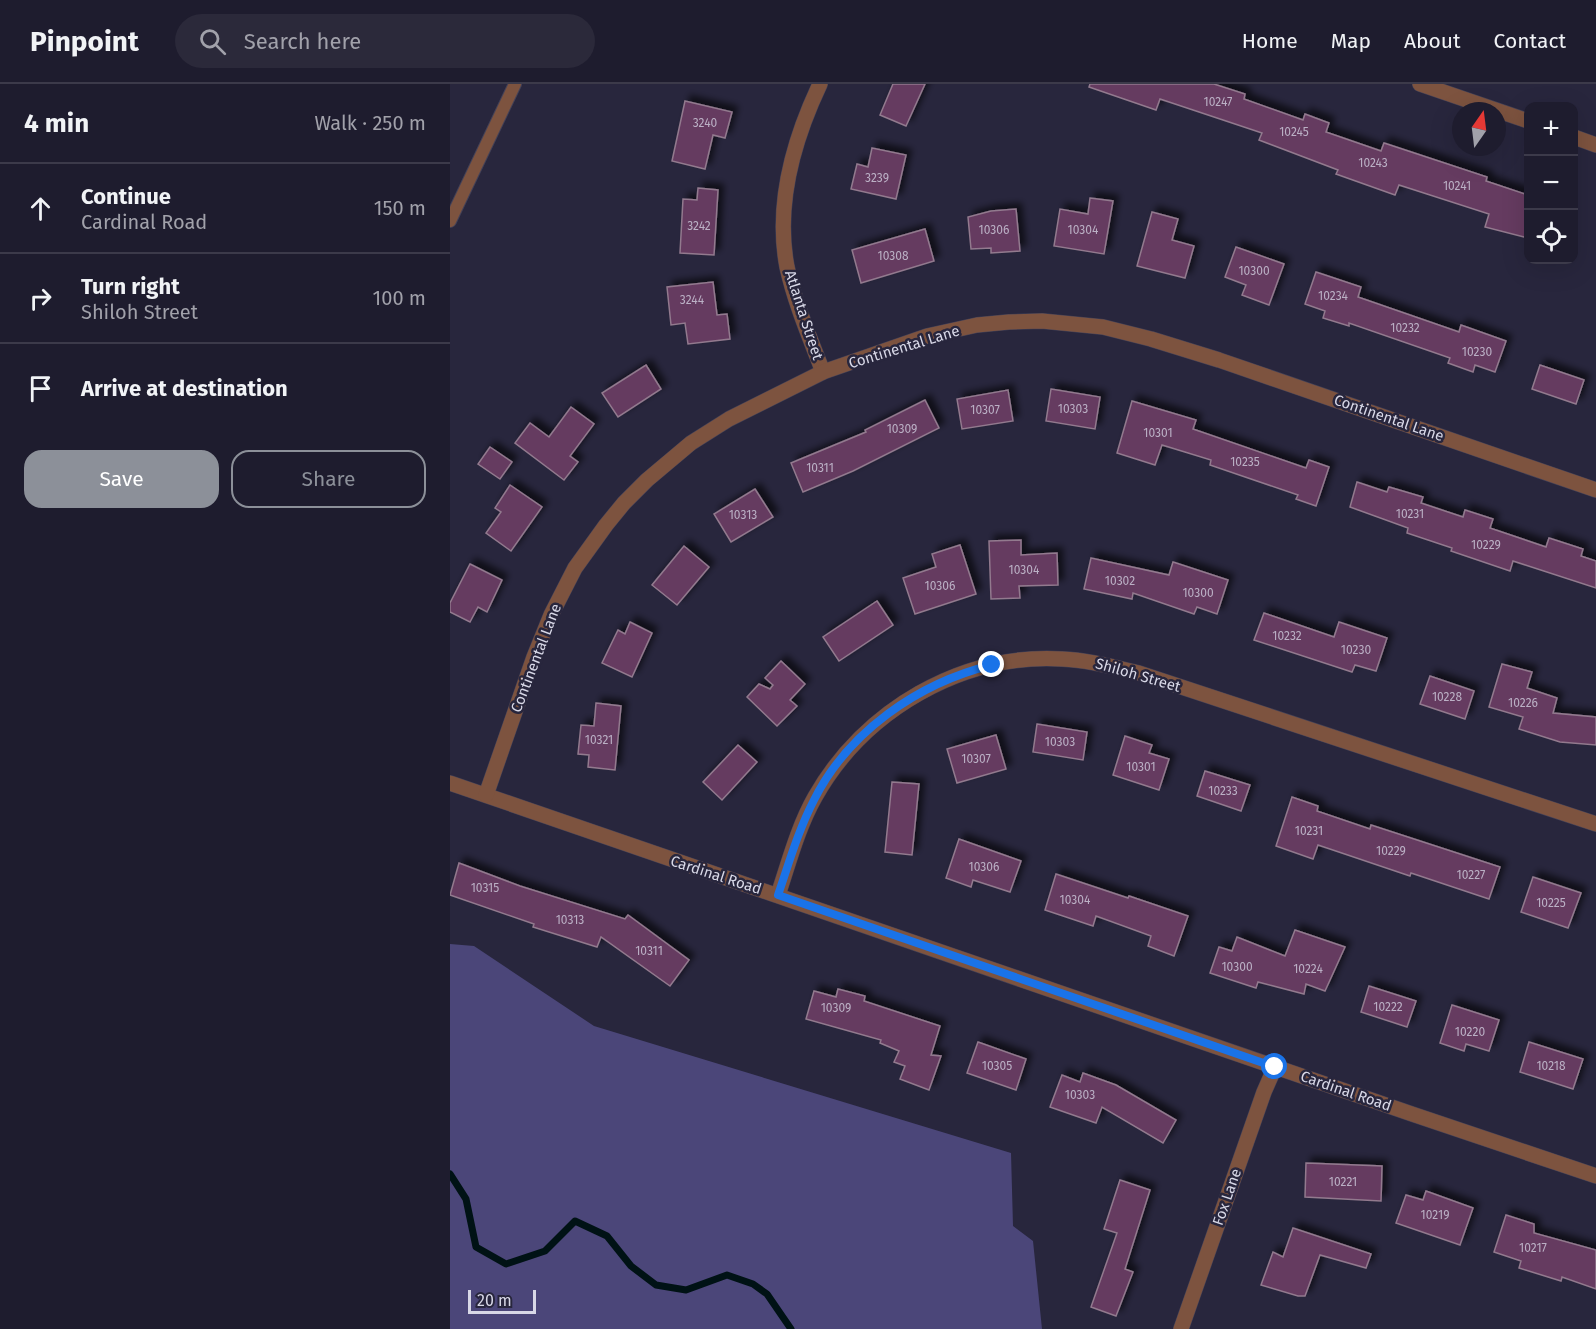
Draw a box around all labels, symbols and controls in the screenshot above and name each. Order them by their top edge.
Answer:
search box [175,14,595,68]
text: Pinpoint [30,25,139,58]
icon: search [196,25,229,58]
text: Search here [244,28,361,55]
text: Home [1242,28,1298,54]
text: Map [1331,28,1371,54]
text: About [1404,28,1461,54]
text: Contact [1494,28,1566,54]
house number: 10247 [1204,95,1232,109]
north arrow [1452,102,1506,156]
map controls [1524,102,1578,264]
button: + [1524,102,1578,156]
text: 4 min [24,108,89,139]
text: Walk · 250 m [314,111,426,135]
house number: 3240 [693,116,718,130]
house number: 10245 [1279,125,1309,139]
house number: 10243 [1358,156,1388,170]
button: − [1524,156,1578,210]
house number: 3239 [865,171,889,185]
house number: 10241 [1443,179,1471,193]
text: Continue [81,183,171,210]
icon: ahead [24,192,57,225]
text: 150 m [374,196,426,220]
text: Cardinal Road [81,210,207,234]
button: locate [1524,210,1578,264]
house number: 3242 [687,219,711,233]
house number: 10306 [979,223,1009,237]
house number: 10304 [1068,223,1099,237]
house number: 10308 [877,249,909,263]
house number: 10300 [1238,264,1270,278]
street label: Atlanta Street [781,268,827,363]
text: Turn right [81,273,180,300]
icon: right [24,282,57,315]
text: 100 m [373,286,426,310]
house number: 10234 [1318,289,1349,303]
house number: 3244 [680,293,705,307]
text: Shiloh Street [81,300,198,324]
house number: 10232 [1390,321,1420,335]
street label: Continental Lane [846,322,962,372]
house number: 10230 [1462,345,1492,359]
icon: arrive [24,372,57,405]
text: Arrive at destination [81,375,288,402]
street label: Continental Lane [1332,391,1446,445]
house number: 10303 [1058,402,1088,416]
house number: 10307 [970,403,1000,417]
house number: 10309 [887,422,917,436]
house number: 10301 [1143,426,1173,440]
button: Save [24,450,219,508]
button: Share [231,450,426,508]
house number: 10235 [1230,455,1260,469]
house number: 10311 [806,461,834,475]
house number: 10231 [1396,507,1424,521]
house number: 10313 [729,508,757,522]
house number: 10229 [1471,538,1501,552]
house number: 10304 [1009,563,1040,577]
house number: 10302 [1105,574,1135,588]
house number: 10306 [925,579,955,593]
house number: 10300 [1182,586,1214,600]
street label: Continental Lane [507,601,565,715]
house number: 10232 [1272,629,1302,643]
house number: 10230 [1341,643,1371,657]
route end [978,651,1004,677]
street label: Shiloh Street [1093,654,1183,696]
house number: 10228 [1432,690,1463,704]
house number: 10226 [1508,696,1538,710]
house number: 10321 [585,733,613,747]
house number: 10303 [1045,735,1075,749]
house number: 10307 [961,752,991,766]
house number: 10301 [1126,760,1156,774]
house number: 10233 [1208,784,1238,798]
house number: 10231 [1295,824,1323,838]
house number: 10229 [1376,844,1406,858]
street label: Cardinal Road [668,852,764,898]
house number: 10306 [969,860,999,874]
house number: 10227 [1457,868,1485,882]
house number: 10315 [471,881,499,895]
house number: 10304 [1060,893,1091,907]
house number: 10225 [1536,896,1566,910]
house number: 10313 [556,913,584,927]
house number: 10311 [635,944,663,958]
house number: 10300 [1221,960,1253,974]
house number: 10224 [1293,962,1323,976]
house number: 10222 [1373,1000,1403,1014]
house number: 10309 [821,1001,851,1015]
house number: 10220 [1455,1025,1485,1039]
route start [1261,1053,1287,1079]
house number: 10305 [982,1059,1012,1073]
house number: 10218 [1536,1059,1566,1073]
street label: Cardinal Road [1298,1067,1394,1115]
house number: 10303 [1065,1088,1095,1102]
street label: Fox Lane [1209,1166,1245,1228]
house number: 10221 [1329,1175,1357,1189]
house number: 10219 [1421,1208,1449,1222]
house number: 10217 [1519,1241,1547,1255]
scale bar [468,1287,536,1314]
text: 20 m [477,1291,512,1310]

